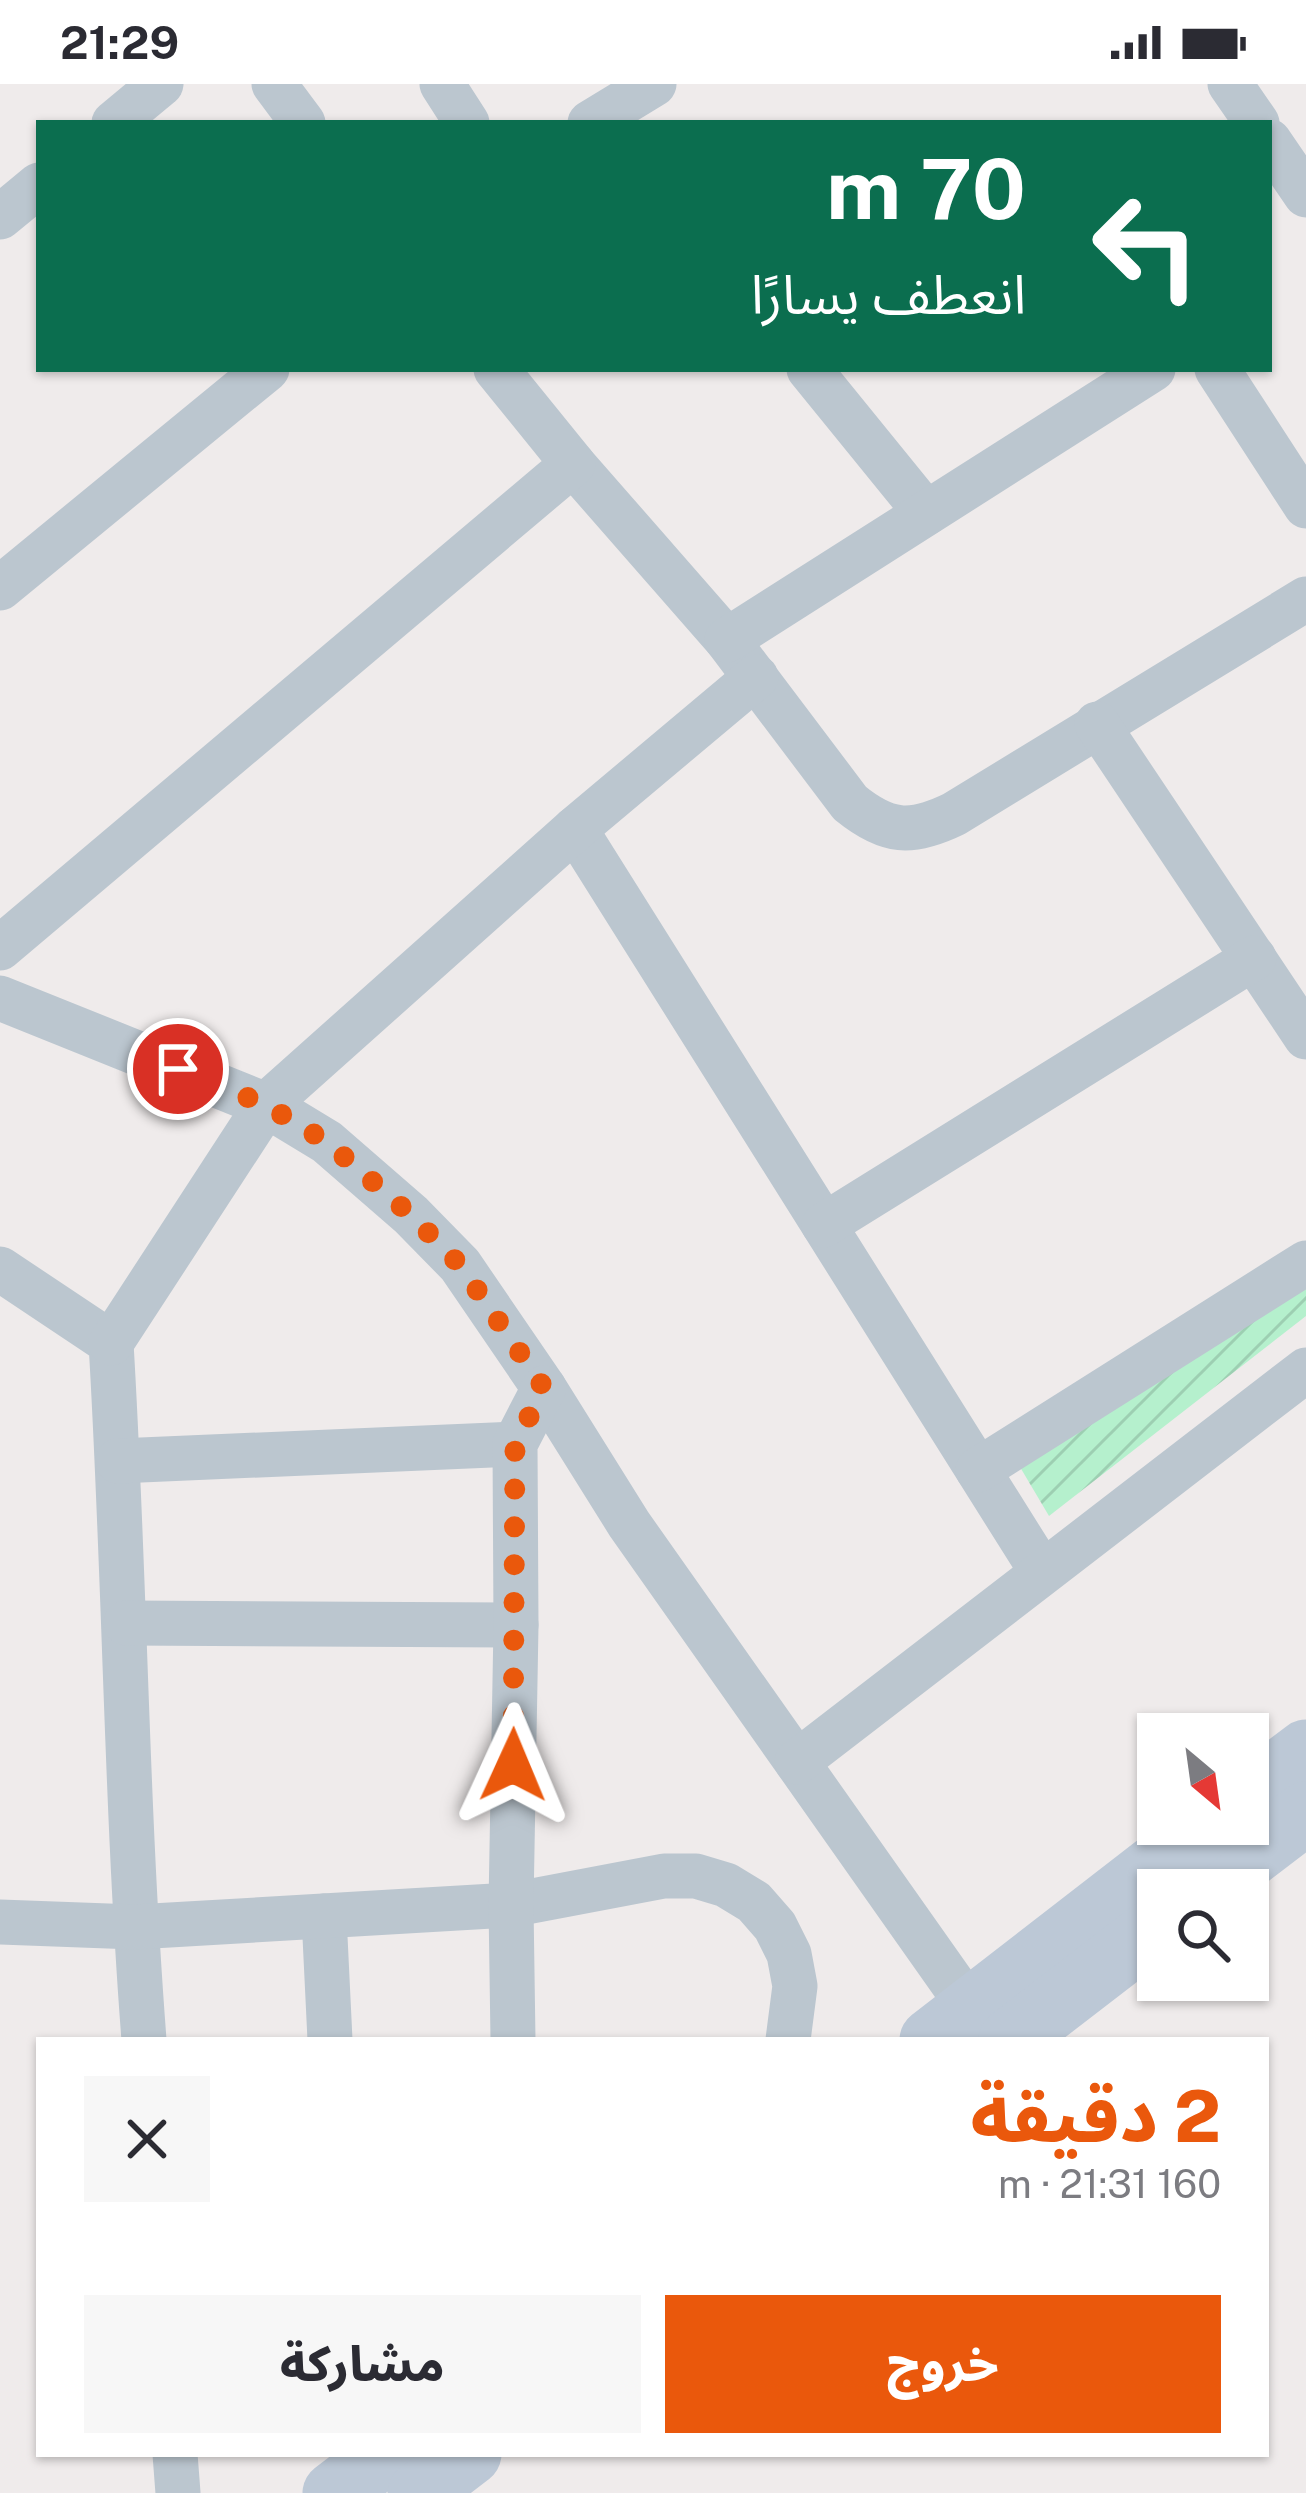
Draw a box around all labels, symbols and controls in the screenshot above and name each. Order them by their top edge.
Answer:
text: 21:29 [60,16,179,69]
text: 70 m [826,139,1026,238]
icon: left [1068,168,1224,324]
text: انعطف يسارًا [751,263,1026,326]
pin [127,1018,229,1120]
icon: arrive [145,1036,211,1102]
position arrow [450,1702,576,1828]
north arrow [1137,1713,1269,1845]
map controls [1137,1713,1269,2001]
button: search [1137,1869,1269,2001]
text: 2 دقيقة [970,2074,1221,2158]
button: close [84,2076,210,2202]
text: 160 m · 21:31 [998,2161,1221,2207]
button: مشاركة [84,2295,641,2433]
button: خروج [665,2295,1221,2433]

